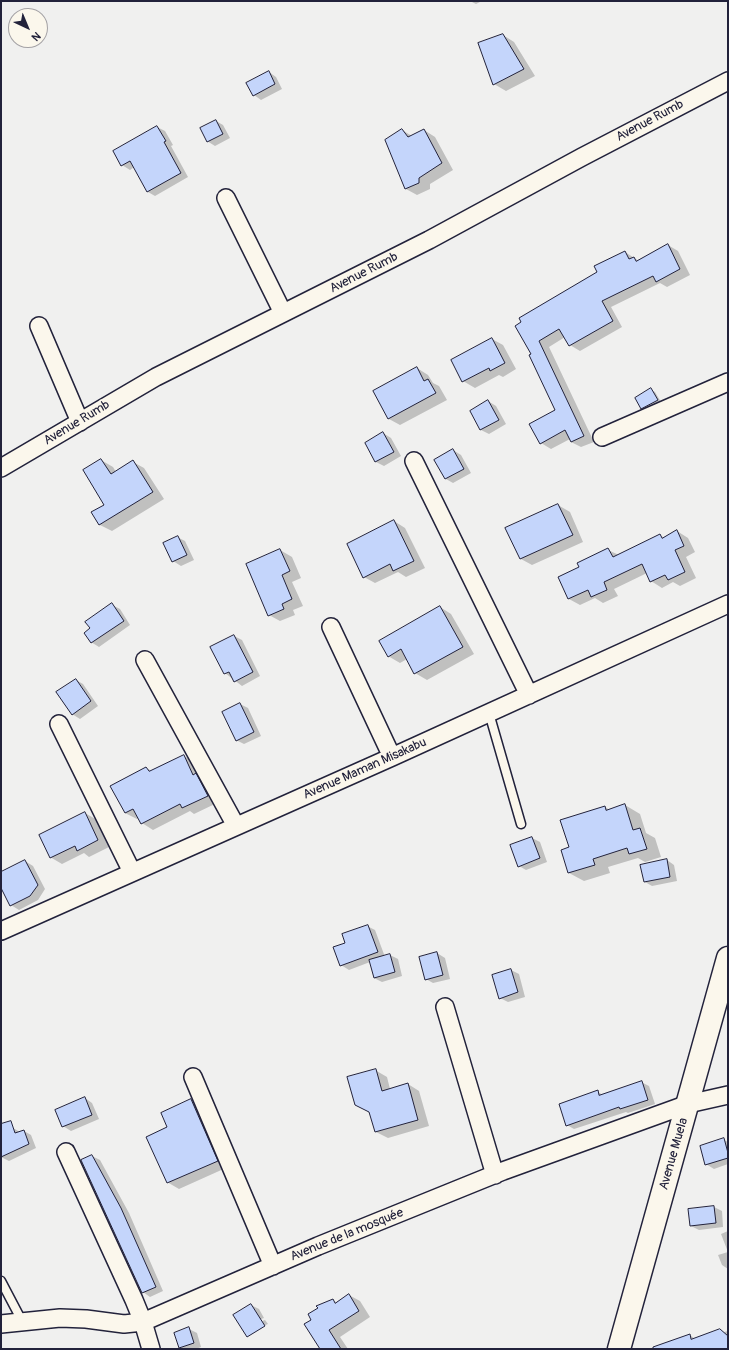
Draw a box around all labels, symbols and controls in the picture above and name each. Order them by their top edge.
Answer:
north arrow [8,8,48,48]
text: N [29,29,43,44]
street label: Avenue Rumb [613,97,687,145]
street label: Avenue Rumb [327,249,401,297]
street label: Avenue Rumb [41,397,113,449]
street label: Avenue Maman Misakabu [301,735,429,803]
street label: Avenue Muela [656,1116,692,1192]
street label: Avenue de la mosquée [288,1205,406,1265]

